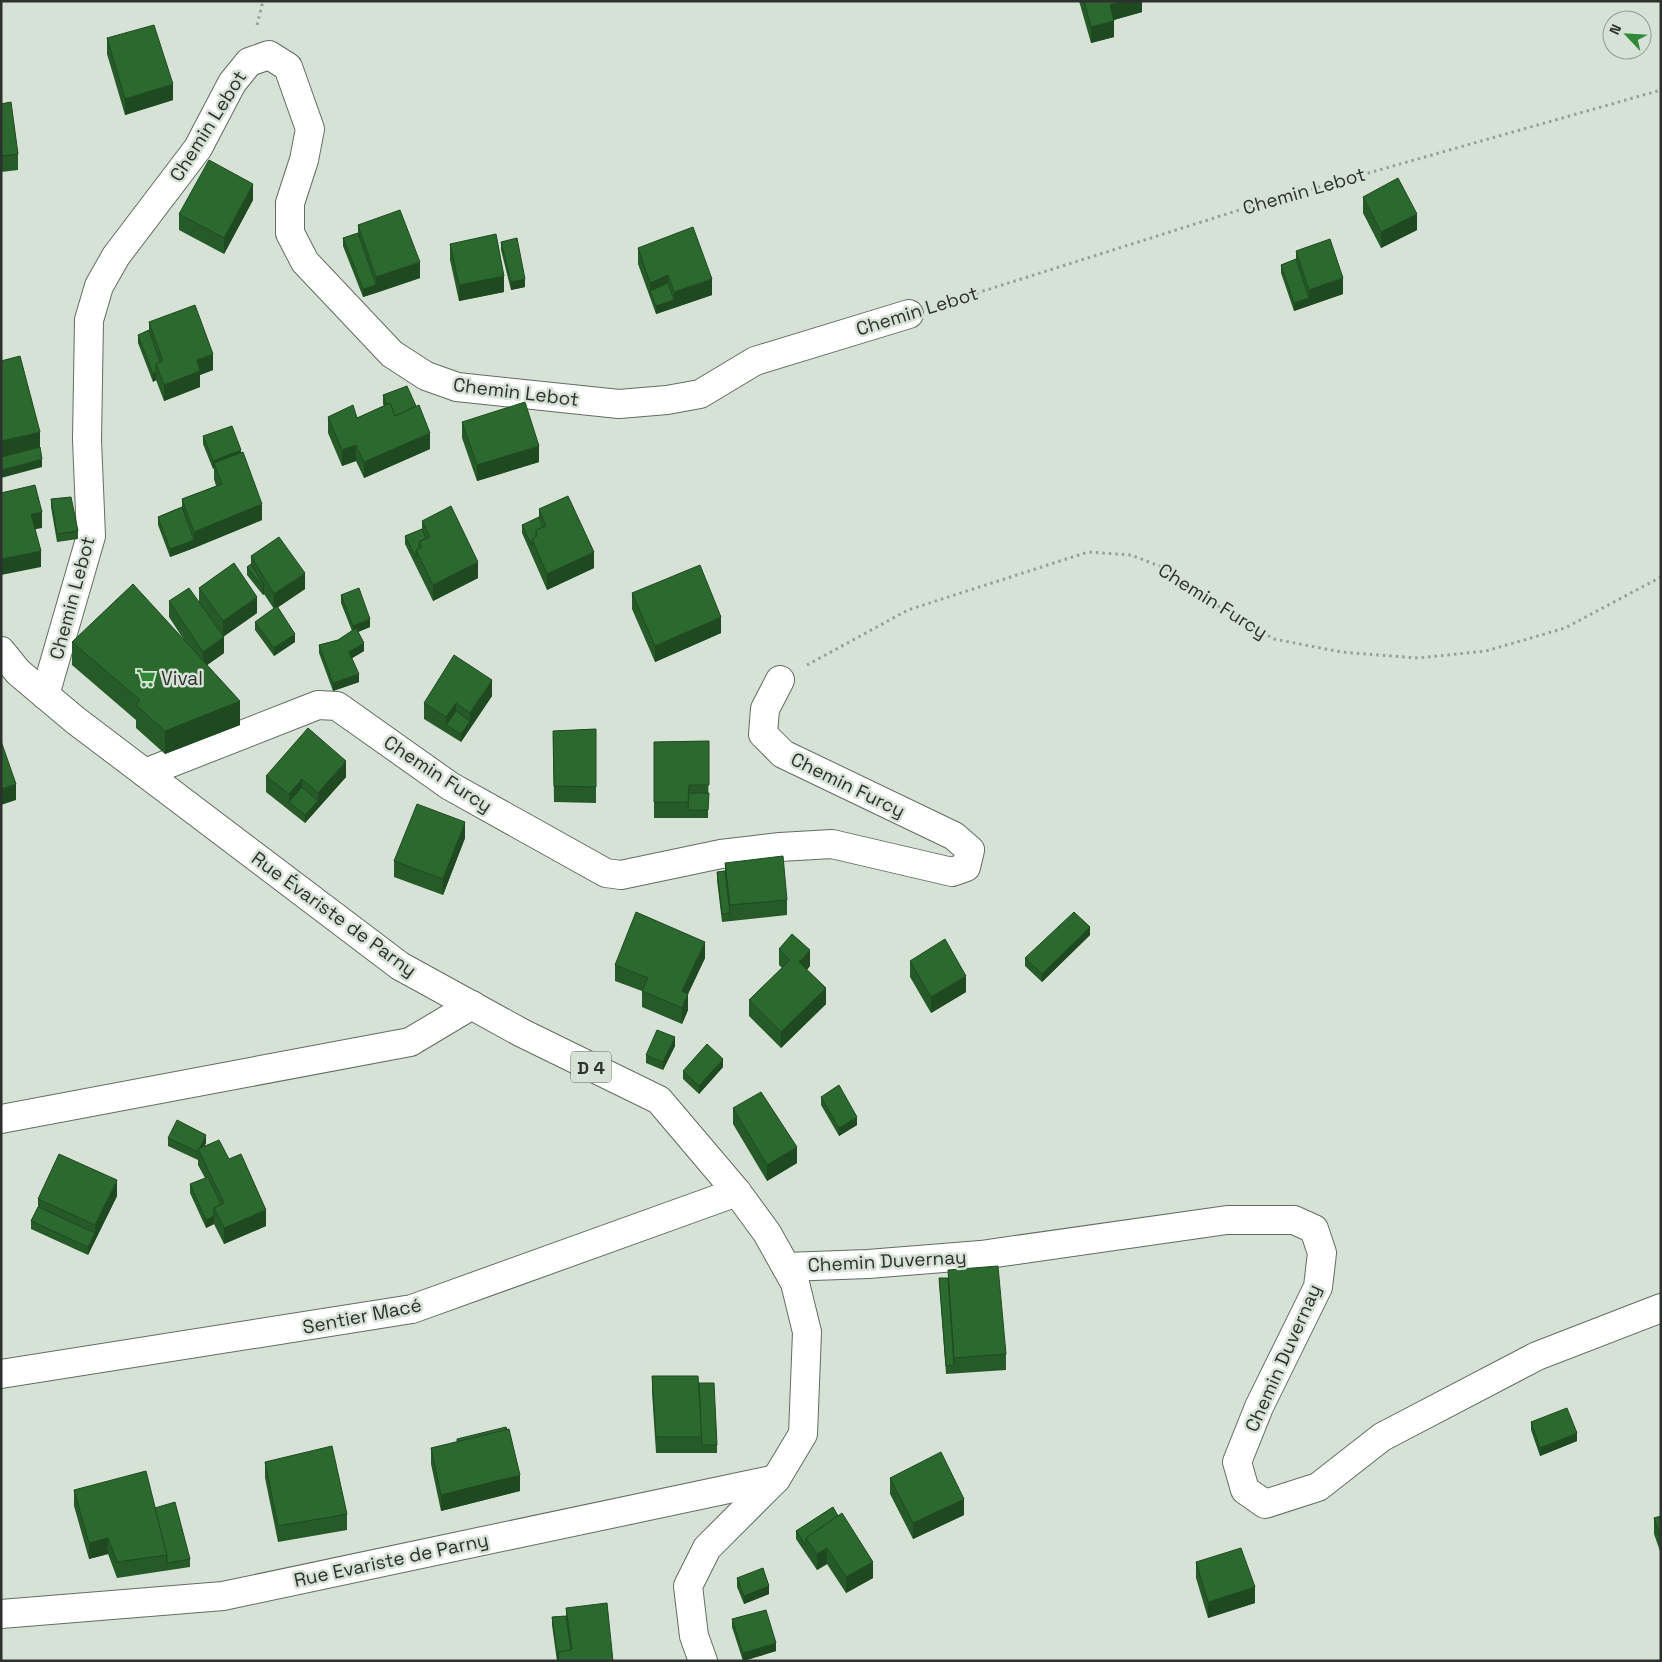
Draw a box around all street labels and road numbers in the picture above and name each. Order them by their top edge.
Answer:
street label: Chemin Lebot [164,66,252,186]
street label: Chemin Lebot [1240,162,1368,220]
street label: Chemin Lebot [853,281,981,341]
street label: Chemin Lebot [452,372,580,412]
street label: Chemin Lebot [44,534,100,662]
street label: Chemin Furcy [1154,557,1272,645]
street label: Chemin Furcy [379,730,497,818]
street label: Chemin Furcy [787,747,909,823]
street label: Rue Évariste de Parny [246,846,422,982]
road number: D 4 [571,1052,611,1082]
street label: Chemin Duvernay [807,1244,967,1278]
street label: Chemin Duvernay [1239,1280,1327,1436]
street label: Sentier Macé [300,1292,424,1340]
street label: Rue Evariste de Parny [291,1527,491,1593]

